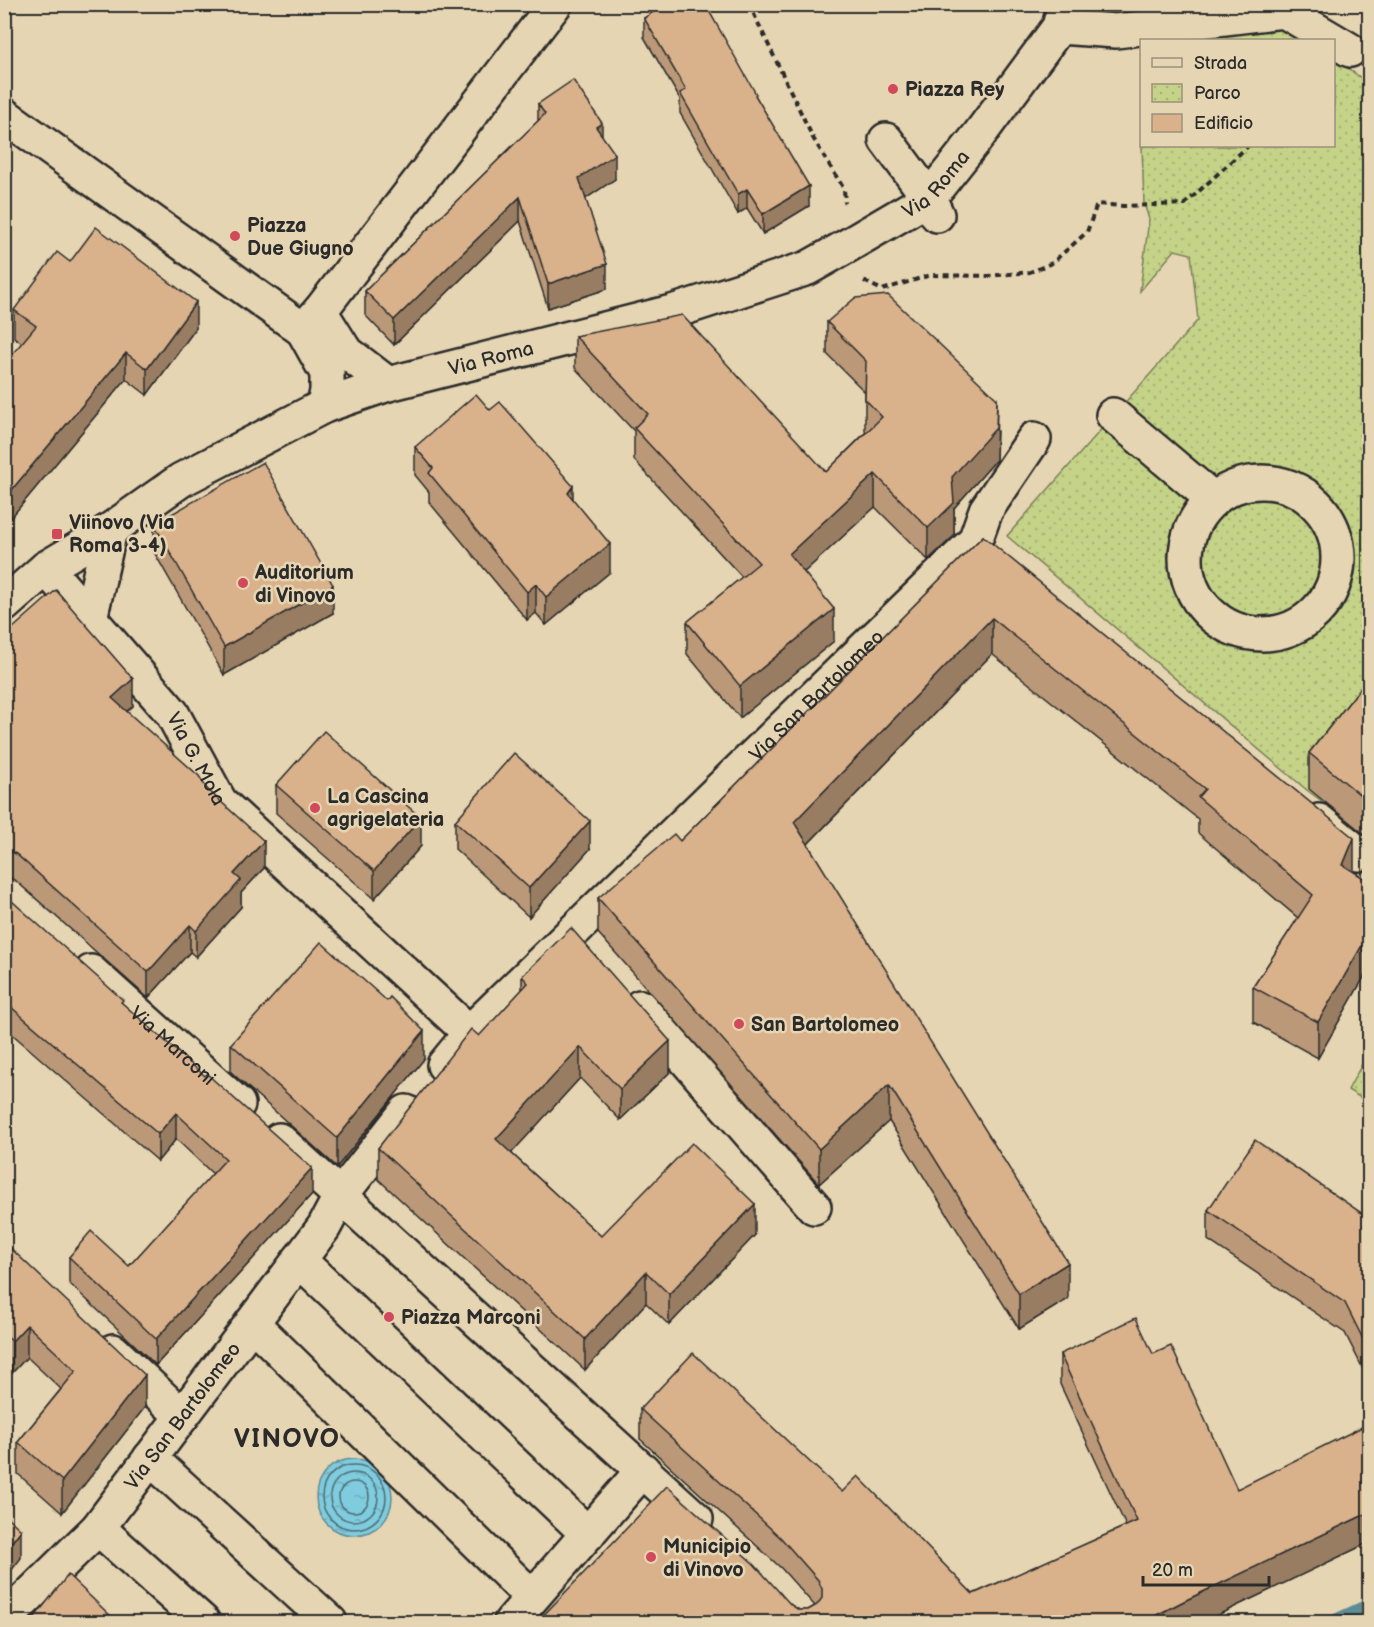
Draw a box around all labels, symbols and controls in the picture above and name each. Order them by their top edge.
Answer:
legend [1140,39,1335,147]
text: Strada [1194,53,1247,74]
place label: Piazza Rey [905,78,1005,102]
marker: Piazza Rey [886,82,900,96]
text: Parco [1194,83,1241,104]
text: Edificio [1194,113,1253,134]
street label: Via Roma [898,146,975,224]
place label: Piazza Due Giugno [247,214,354,261]
marker: Piazza Due Giugno [228,229,242,243]
street label: Via Roma [446,337,536,381]
place label: Viinovo (Via Roma 3-4) [69,511,175,558]
marker: Viinovo (Via Roma 3-4) [50,527,64,541]
place label: Auditorium di Vinovo [254,561,354,608]
marker: Auditorium di Vinovo [236,576,250,590]
street label: Via San Bartolomeo [745,625,889,767]
street label: Via G. Mola [161,708,231,810]
place label: La Cascina agrigelateria [327,785,444,832]
marker: La Cascina agrigelateria [308,801,322,815]
street label: Via Marconi [124,1001,220,1091]
place label: San Bartolomeo [751,1013,899,1037]
marker: San Bartolomeo [732,1017,746,1031]
place label: Piazza Marconi [401,1306,541,1330]
marker: Piazza Marconi [382,1310,396,1324]
street label: Via San Bartolomeo [120,1338,246,1495]
district label: VINOVO [234,1424,340,1455]
place label: Municipio di Vinovo [663,1535,751,1582]
scale bar [1143,1549,1269,1587]
marker: Municipio di Vinovo [644,1550,658,1564]
text: 20 m [1152,1560,1193,1581]

